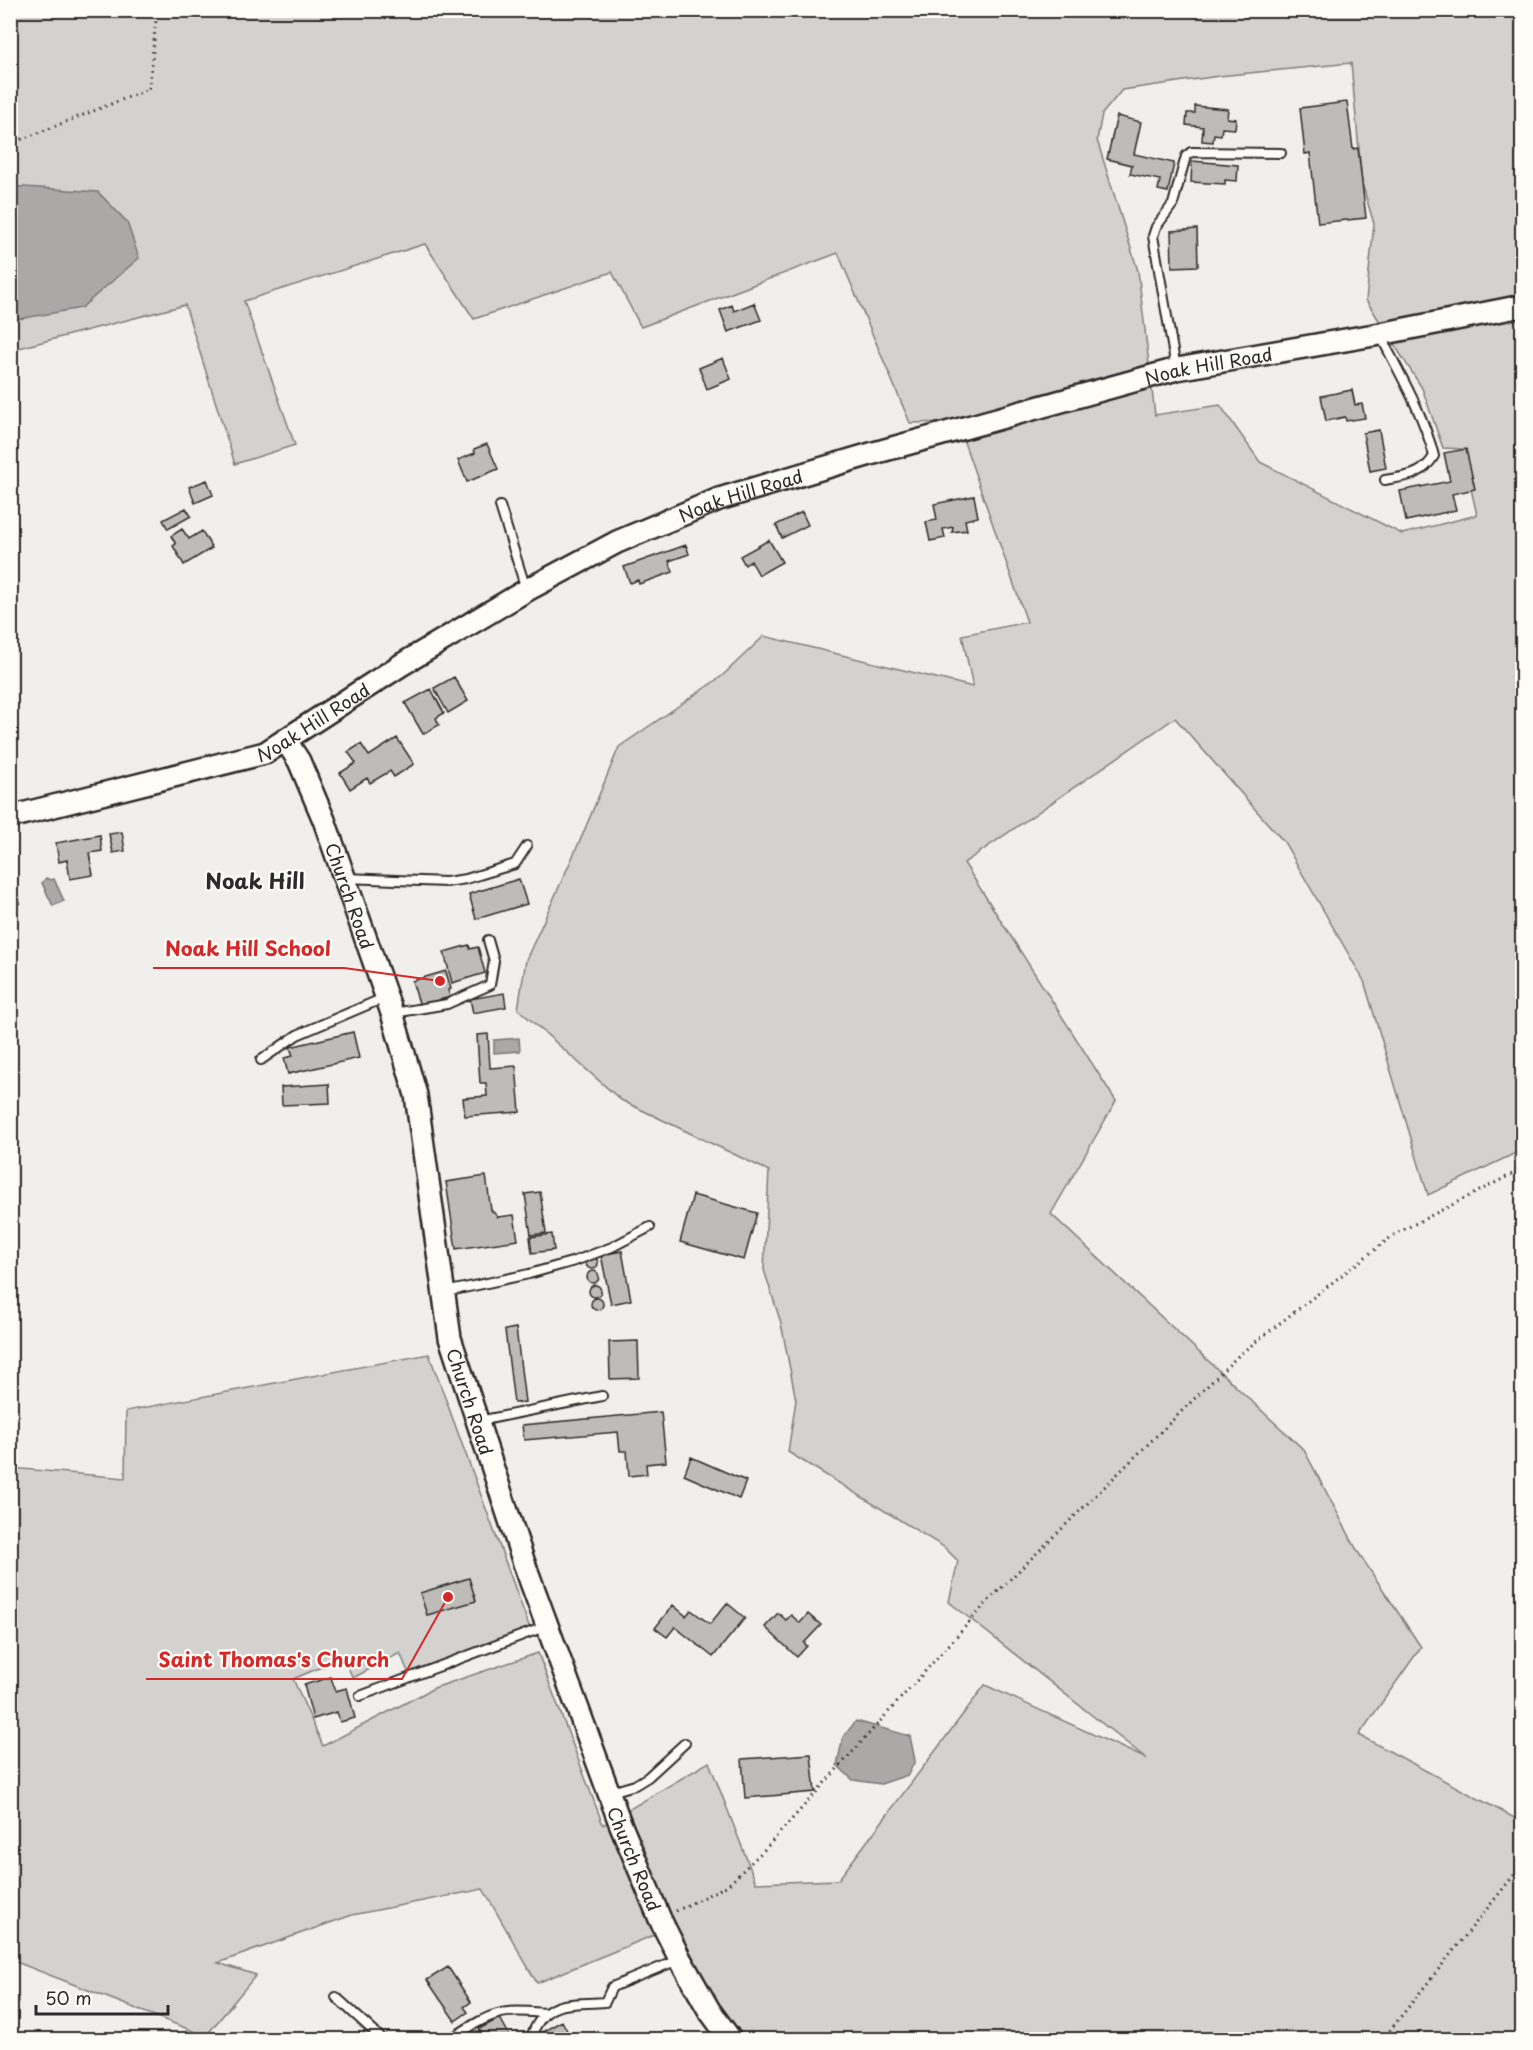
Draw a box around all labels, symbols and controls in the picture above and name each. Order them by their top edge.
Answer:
street label: Noak Hill Road [1142,339,1274,391]
street label: Noak Hill Road [674,461,806,528]
street label: Noak Hill Road [254,675,375,768]
street label: Church Road [319,839,382,952]
district label: Noak Hill [205,864,305,896]
callout: Noak Hill School [153,930,344,968]
text: Noak Hill School [165,933,331,963]
street label: Church Road [441,1344,501,1458]
callout: Saint Thomas's Church [146,1641,402,1679]
text: Saint Thomas's Church [159,1644,389,1674]
street label: Church Road [601,1802,669,1915]
scale bar [36,1978,168,2016]
text: 50 m [45,1984,92,2011]

